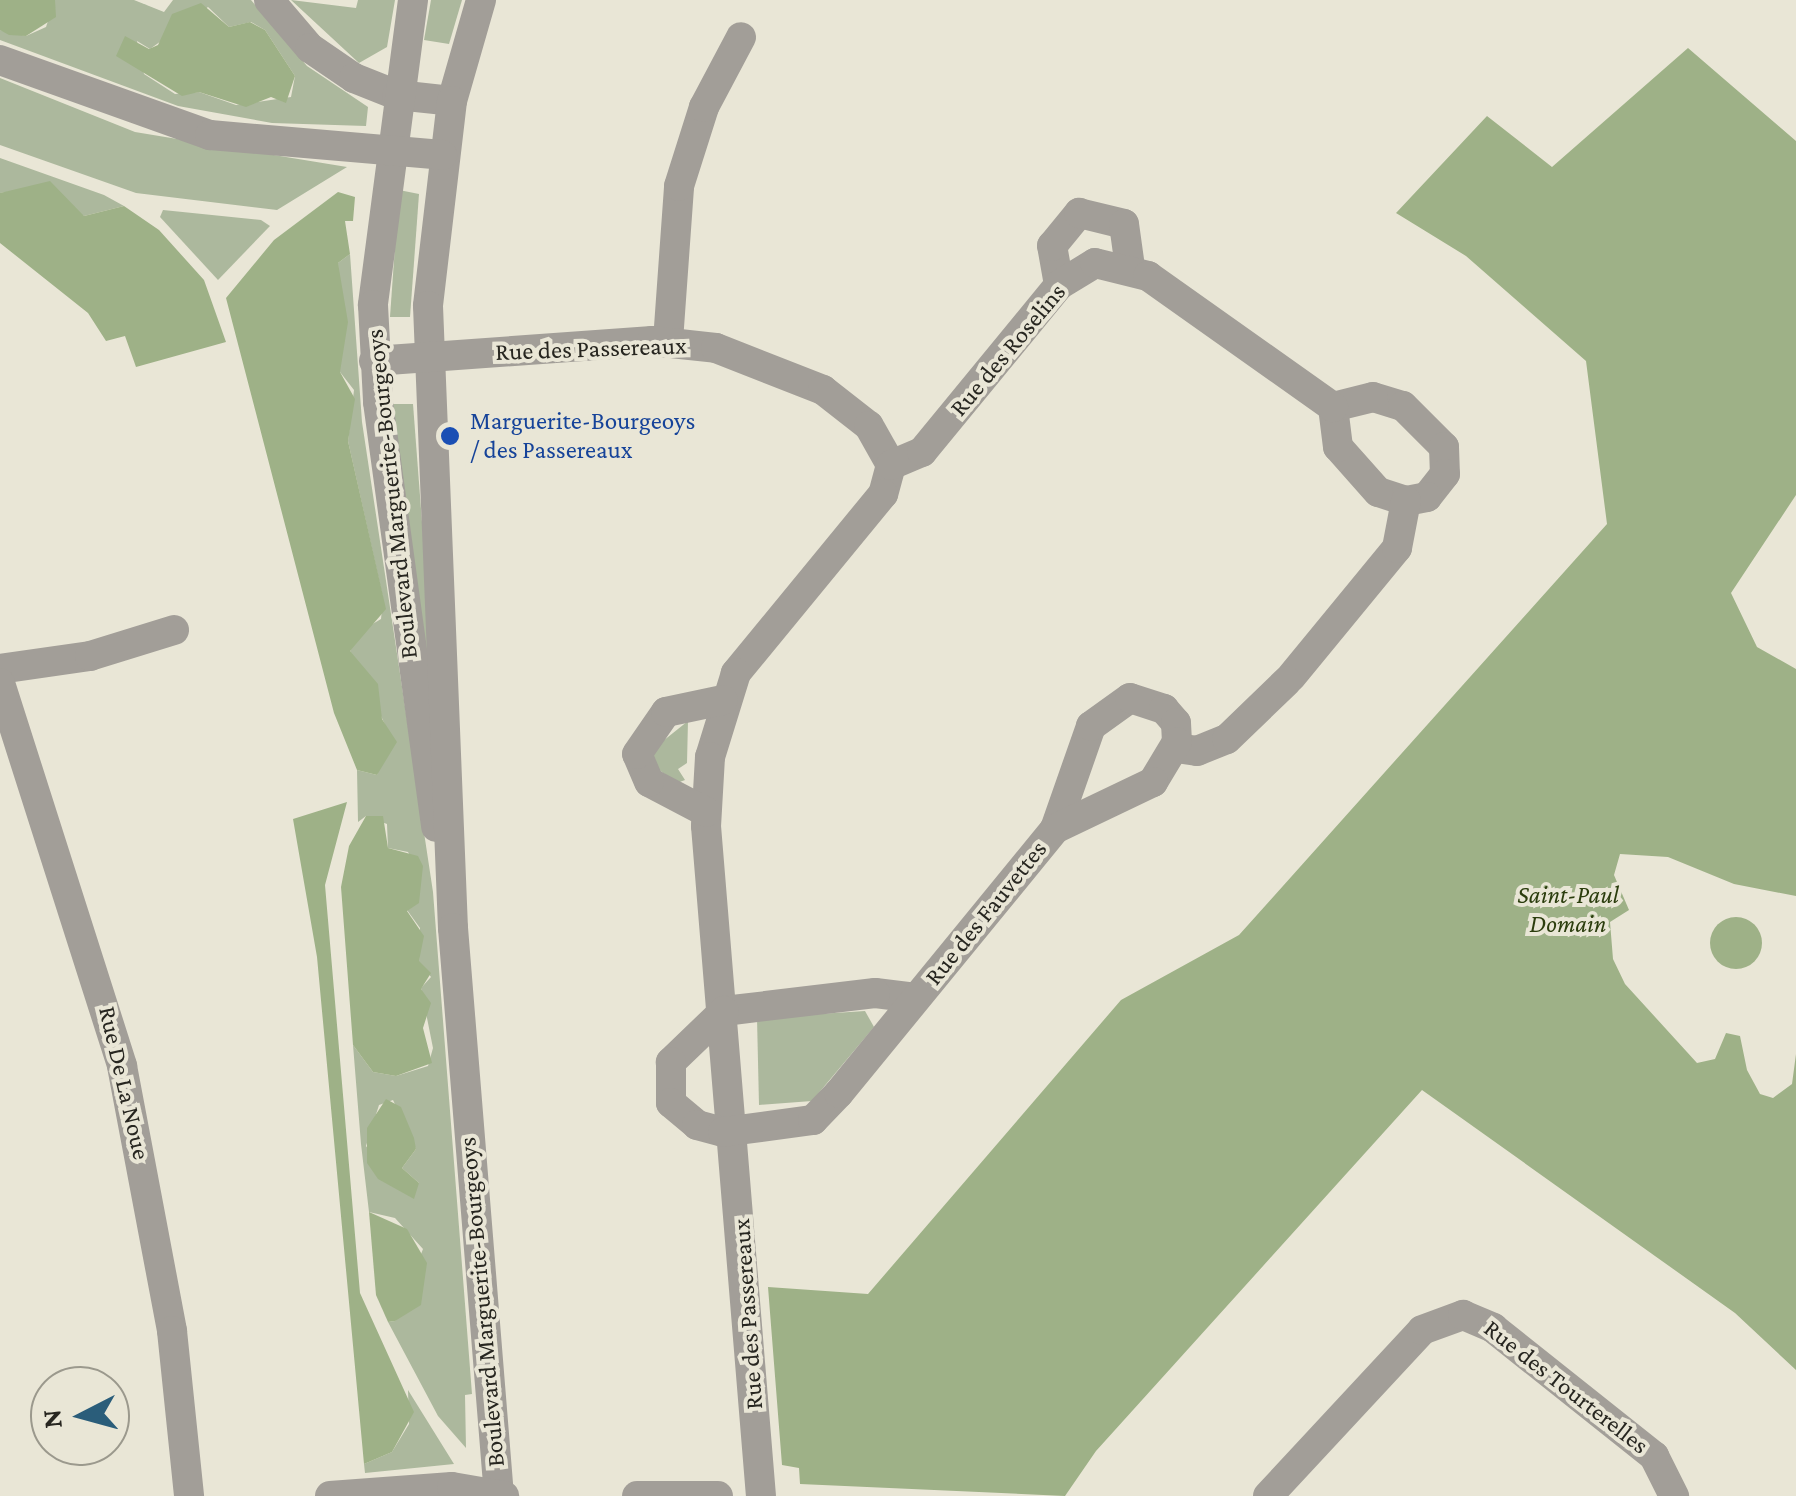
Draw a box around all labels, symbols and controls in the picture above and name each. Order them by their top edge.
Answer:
street label: Rue des Roselins [944,277,1072,423]
street label: Boulevard Marguerite-Bourgeoys [360,328,424,660]
street label: Rue des Passereaux [495,331,687,367]
place label: Marguerite-Bourgeoys / des Passereaux [470,407,695,466]
marker: Marguerite-Bourgeoys / des Passereaux [439,425,461,447]
street label: Rue des Fauvettes [919,835,1053,991]
park label: Saint-Paul Domain [1517,881,1619,940]
street label: Rue De La Noue [92,1003,156,1163]
street label: Boulevard Marguerite-Bourgeoys [453,1136,511,1468]
street label: Rue des Passereaux [726,1217,770,1411]
street label: Rue des Tourterelles [1478,1313,1654,1461]
north arrow [30,1366,130,1466]
text: N [35,1408,68,1430]

